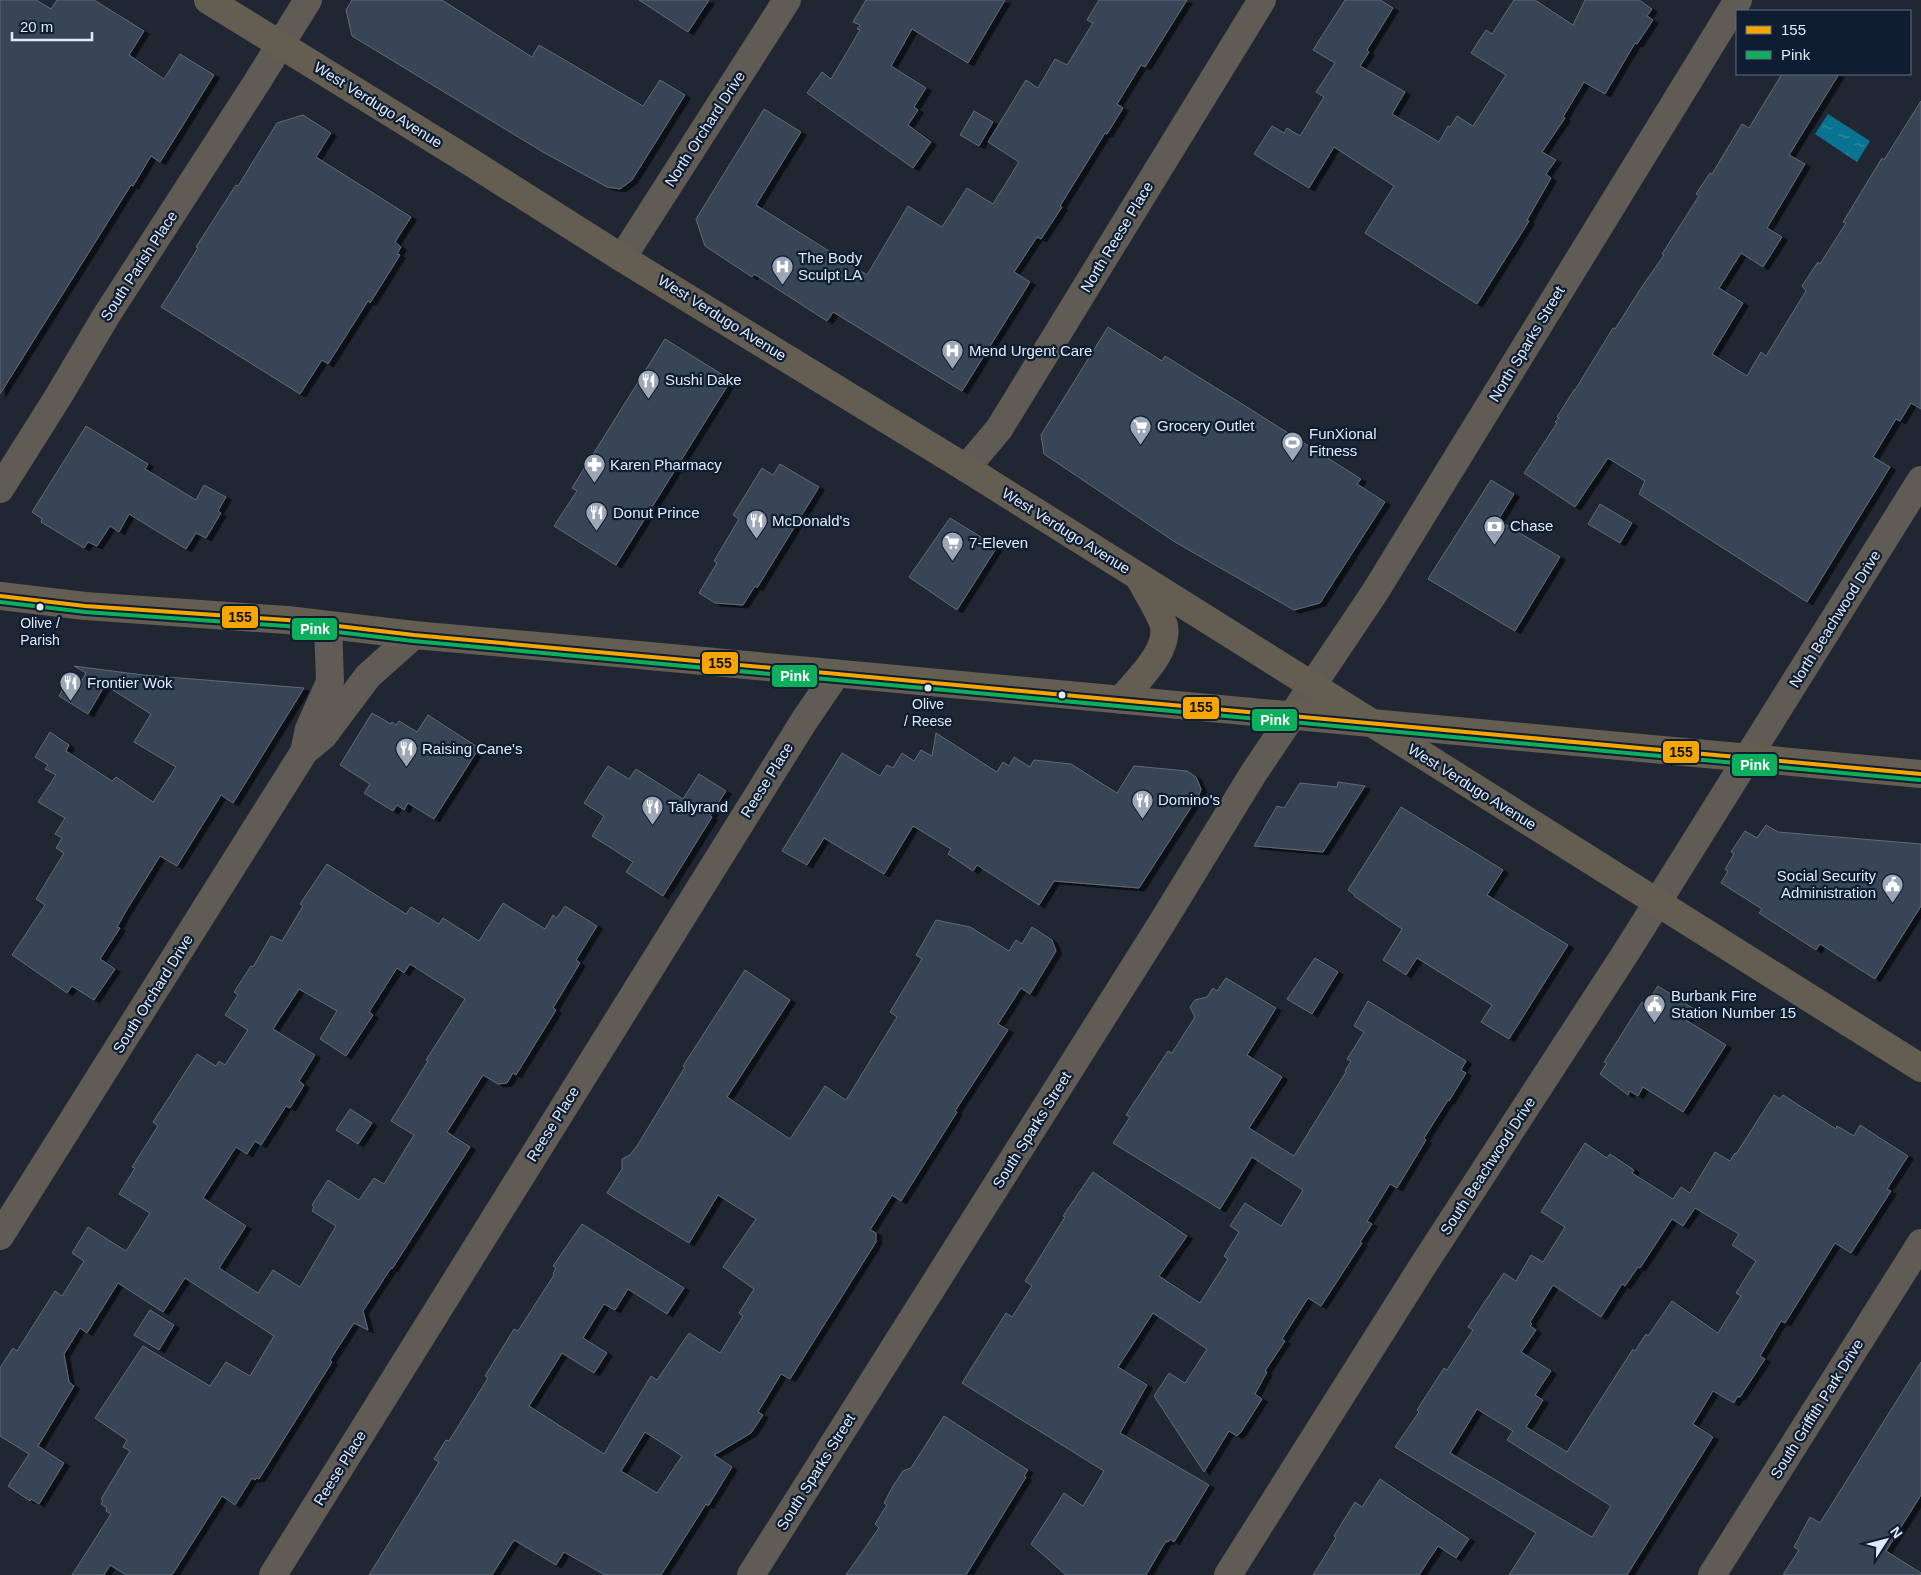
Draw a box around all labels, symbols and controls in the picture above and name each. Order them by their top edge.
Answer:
scale bar [12,10,92,42]
legend [1736,10,1911,75]
text: 20 m [20,18,53,35]
text: 155 [1781,21,1806,38]
text: Pink [1781,46,1811,63]
street label: West Verdugo Avenue [311,58,445,151]
street label: North Orchard Drive [661,68,748,190]
street label: North Reese Place [1077,178,1156,295]
street label: South Parish Place [97,208,180,324]
place label: The Body Sculpt LA [798,249,863,283]
hospital icon: The Body Sculpt LA [770,255,794,286]
street label: West Verdugo Avenue [655,271,789,364]
street label: North Sparks Street [1485,282,1568,405]
hospital icon: Mend Urgent Care [941,339,965,370]
place label: Mend Urgent Care [969,342,1092,359]
restaurant icon: Sushi Dake [637,368,661,399]
place label: Sushi Dake [665,371,742,388]
supermarket icon: Grocery Outlet [1129,414,1153,445]
place label: Grocery Outlet [1157,417,1255,434]
place label: FunXional Fitness [1309,425,1377,459]
sports icon: FunXional Fitness [1281,431,1305,462]
pharmacy icon: Karen Pharmacy [582,453,606,484]
place label: Karen Pharmacy [610,456,722,473]
street label: West Verdugo Avenue [999,484,1133,577]
restaurant icon: Donut Prince [585,501,609,532]
place label: Donut Prince [613,504,700,521]
restaurant icon: McDonald's [744,509,768,540]
place label: McDonald's [772,512,850,529]
bank icon: Chase [1482,514,1506,545]
place label: Chase [1510,517,1553,534]
supermarket icon: 7-Eleven [941,531,965,562]
place label: 7-Eleven [969,534,1028,551]
street label: North Beachwood Drive [1785,547,1884,690]
marker: Olive / Parish [35,602,45,612]
line badge: 155 [221,605,259,629]
text: 155 [228,609,252,625]
place label: Olive / Parish [20,615,60,648]
line badge: Pink [291,617,338,641]
text: Pink [300,621,330,637]
line badge: 155 [701,651,739,675]
text: 155 [708,655,732,671]
line badge: Pink [771,664,818,688]
text: Pink [780,668,810,684]
restaurant icon: Frontier Wok [59,671,83,702]
place label: Frontier Wok [87,674,173,691]
marker: Olive / Reese [923,683,933,693]
unlabelled marker [1057,690,1067,700]
place label: Olive / Reese [904,696,952,729]
line badge: 155 [1182,696,1220,720]
text: 155 [1189,699,1213,715]
line badge: Pink [1251,708,1298,732]
text: Pink [1260,712,1290,728]
restaurant icon: Raising Cane's [394,737,418,768]
street label: Reese Place [737,739,796,820]
place label: Raising Cane's [422,740,522,757]
street label: West Verdugo Avenue [1405,740,1539,833]
line badge: 155 [1662,740,1700,764]
text: 155 [1669,744,1693,760]
line badge: Pink [1731,753,1778,777]
text: Pink [1740,757,1770,773]
restaurant icon: Domino's [1130,788,1154,819]
place label: Domino's [1158,791,1220,808]
restaurant icon: Tallyrand [640,795,664,826]
place label: Tallyrand [668,798,728,815]
place label: Social Security Administration [1777,867,1876,901]
public building icon: Social Security Administration [1880,873,1904,904]
street label: South Orchard Drive [109,931,196,1056]
place label: Burbank Fire Station Number 15 [1671,987,1796,1021]
public building icon: Burbank Fire Station Number 15 [1643,993,1667,1024]
street label: South Sparks Street [989,1068,1075,1191]
street label: Reese Place [523,1083,582,1164]
street label: South Beachwood Drive [1437,1094,1539,1238]
street label: South Griffith Park Drive [1767,1336,1867,1482]
street label: South Sparks Street [773,1410,859,1533]
street label: Reese Place [310,1427,369,1508]
north arrow [1861,1515,1911,1565]
text: N [1887,1524,1906,1541]

